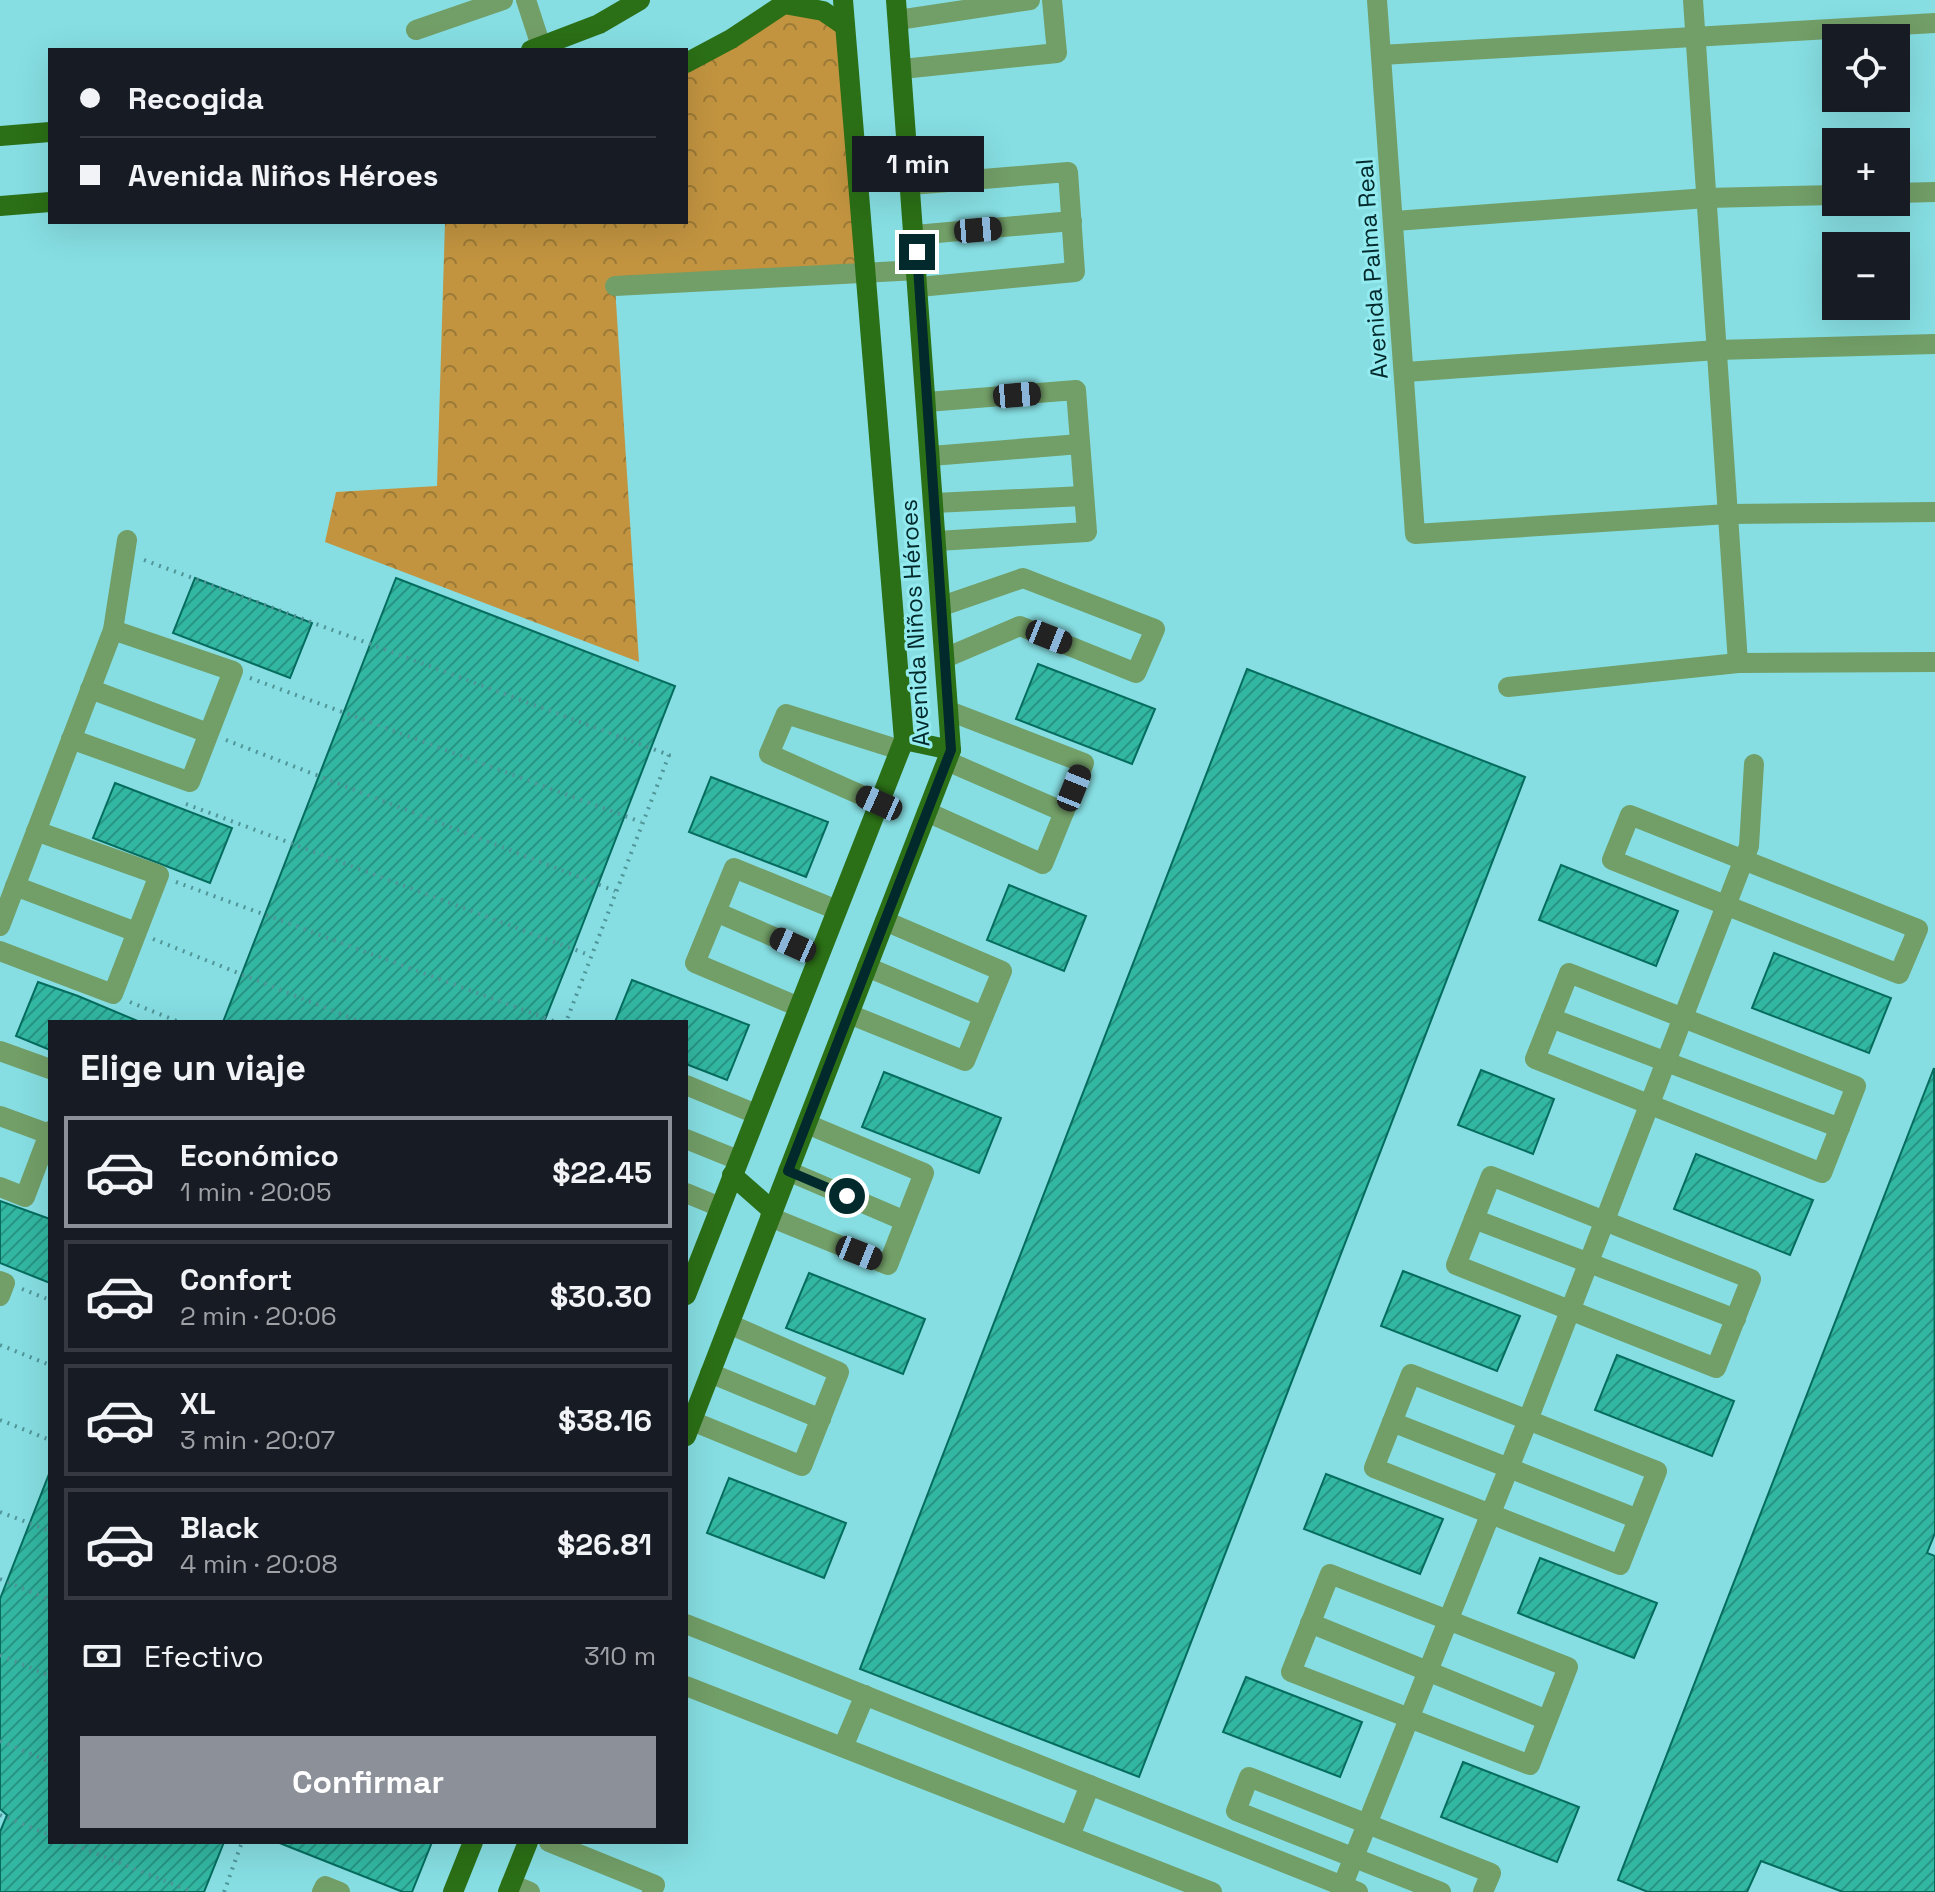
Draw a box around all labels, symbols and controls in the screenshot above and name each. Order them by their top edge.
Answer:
map controls [1822,24,1910,320]
button: locate [1822,24,1910,112]
text: Recogida [128,79,264,118]
button: + [1822,128,1910,216]
callout: 1 min [851,136,983,192]
text: 1 min [886,147,950,181]
text: Avenida Niños Héroes [128,156,439,195]
street label: Avenida Palma Real [1348,158,1395,380]
car [953,216,1003,244]
button: − [1822,232,1910,320]
route end [899,234,935,270]
car [992,381,1042,409]
street label: Avenida Niños Héroes [893,498,936,748]
car [1022,617,1076,657]
car [1054,761,1094,815]
car [852,782,906,824]
car [766,924,820,966]
text: Elige un viaje [80,1045,306,1091]
icon: car [84,1136,156,1208]
text: Económico [180,1136,339,1175]
text: $22.45 [552,1153,652,1192]
text: 1 min · 20:05 [180,1175,332,1209]
route start [829,1178,865,1214]
car [832,1233,886,1273]
icon: car [84,1260,156,1332]
text: Confort [180,1260,292,1299]
text: $30.30 [550,1277,652,1316]
text: 2 min · 20:06 [180,1299,337,1333]
icon: car [84,1384,156,1456]
text: XL [180,1384,216,1423]
text: $38.16 [558,1401,652,1440]
text: 3 min · 20:07 [180,1423,335,1457]
icon: car [84,1508,156,1580]
text: Black [180,1508,259,1547]
text: $26.81 [557,1525,652,1564]
text: 4 min · 20:08 [180,1547,338,1581]
icon: cash [80,1634,124,1678]
text: Efectivo [144,1637,264,1676]
text: 310 m [584,1639,656,1673]
button: Confirmar [80,1736,656,1828]

